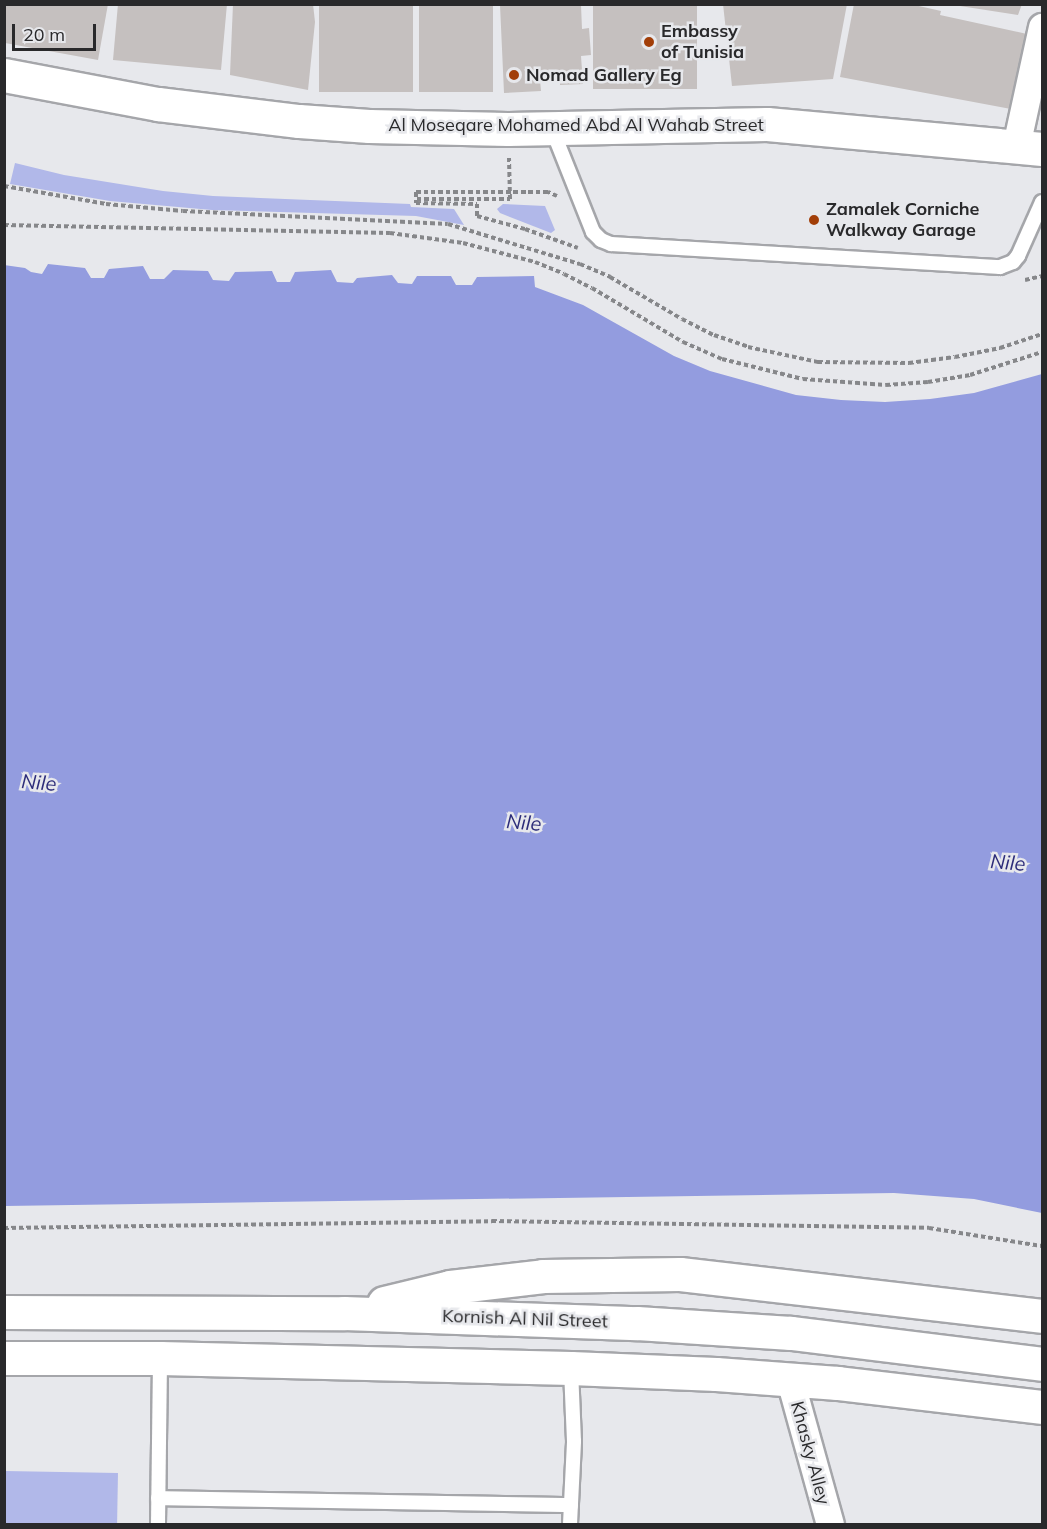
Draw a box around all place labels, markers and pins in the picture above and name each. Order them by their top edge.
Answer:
place label: Embassy of Tunisia [661,21,744,63]
marker: Embassy of Tunisia [642,35,656,49]
place label: Nomad Gallery Eg [526,64,682,86]
marker: Nomad Gallery Eg [507,68,521,82]
place label: Zamalek Corniche Walkway Garage [826,199,979,242]
marker: Zamalek Corniche Walkway Garage [807,213,821,227]

